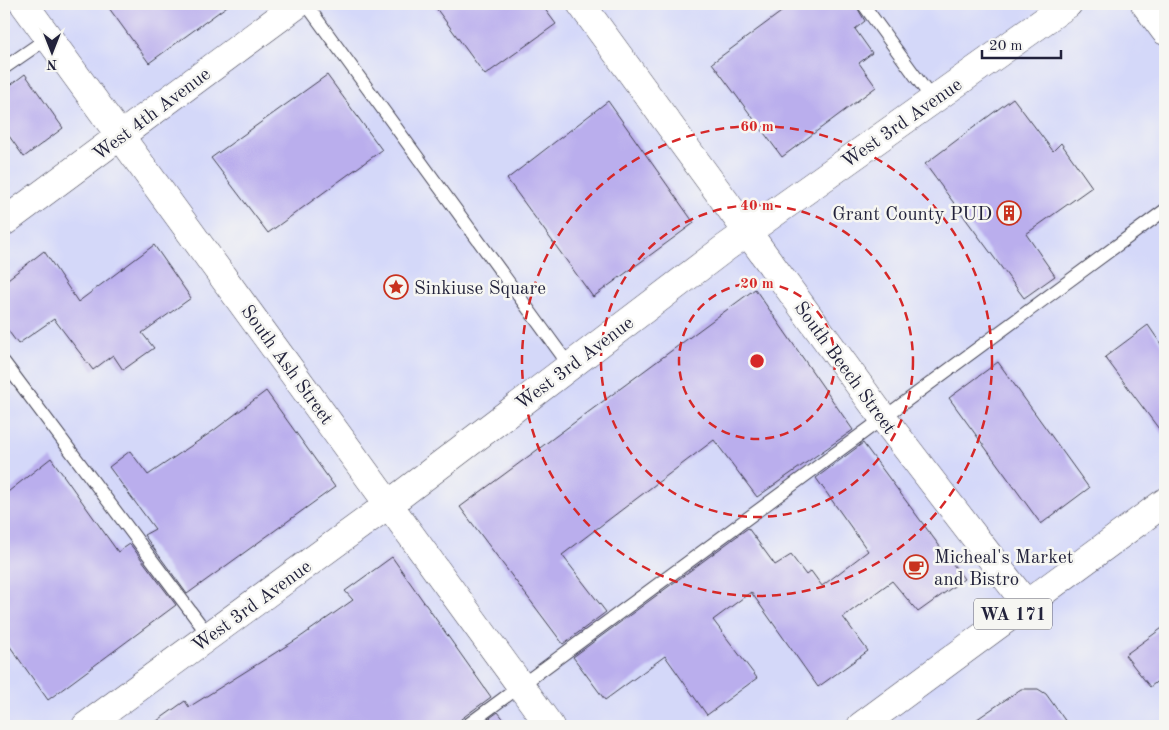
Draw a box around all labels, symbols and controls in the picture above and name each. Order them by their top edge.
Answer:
north arrow [28,28,78,78]
scale bar [982,28,1060,60]
text: 20 m [989,39,1023,54]
text: N [46,57,57,71]
street label: West 4th Avenue [90,65,215,165]
street label: West 3rd Avenue [839,76,966,173]
text: 60 m [740,120,774,135]
text: 40 m [740,199,774,214]
building icon: Grant County PUD [996,200,1022,226]
place label: Grant County PUD [832,206,992,225]
place icon: Sinkiuse Square [383,274,409,300]
text: 20 m [740,277,774,292]
place label: Sinkiuse Square [414,280,546,299]
street label: South Beech Street [790,299,898,438]
street label: South Ash Street [236,302,336,429]
street label: West 3rd Avenue [513,314,638,414]
centre of rings [748,352,766,370]
place label: Micheal's Market and Bistro [934,549,1073,590]
cafe icon: Micheal's Market and Bistro [903,554,929,580]
street label: West 3rd Avenue [190,558,315,656]
road number: WA 171 [974,598,1052,630]

